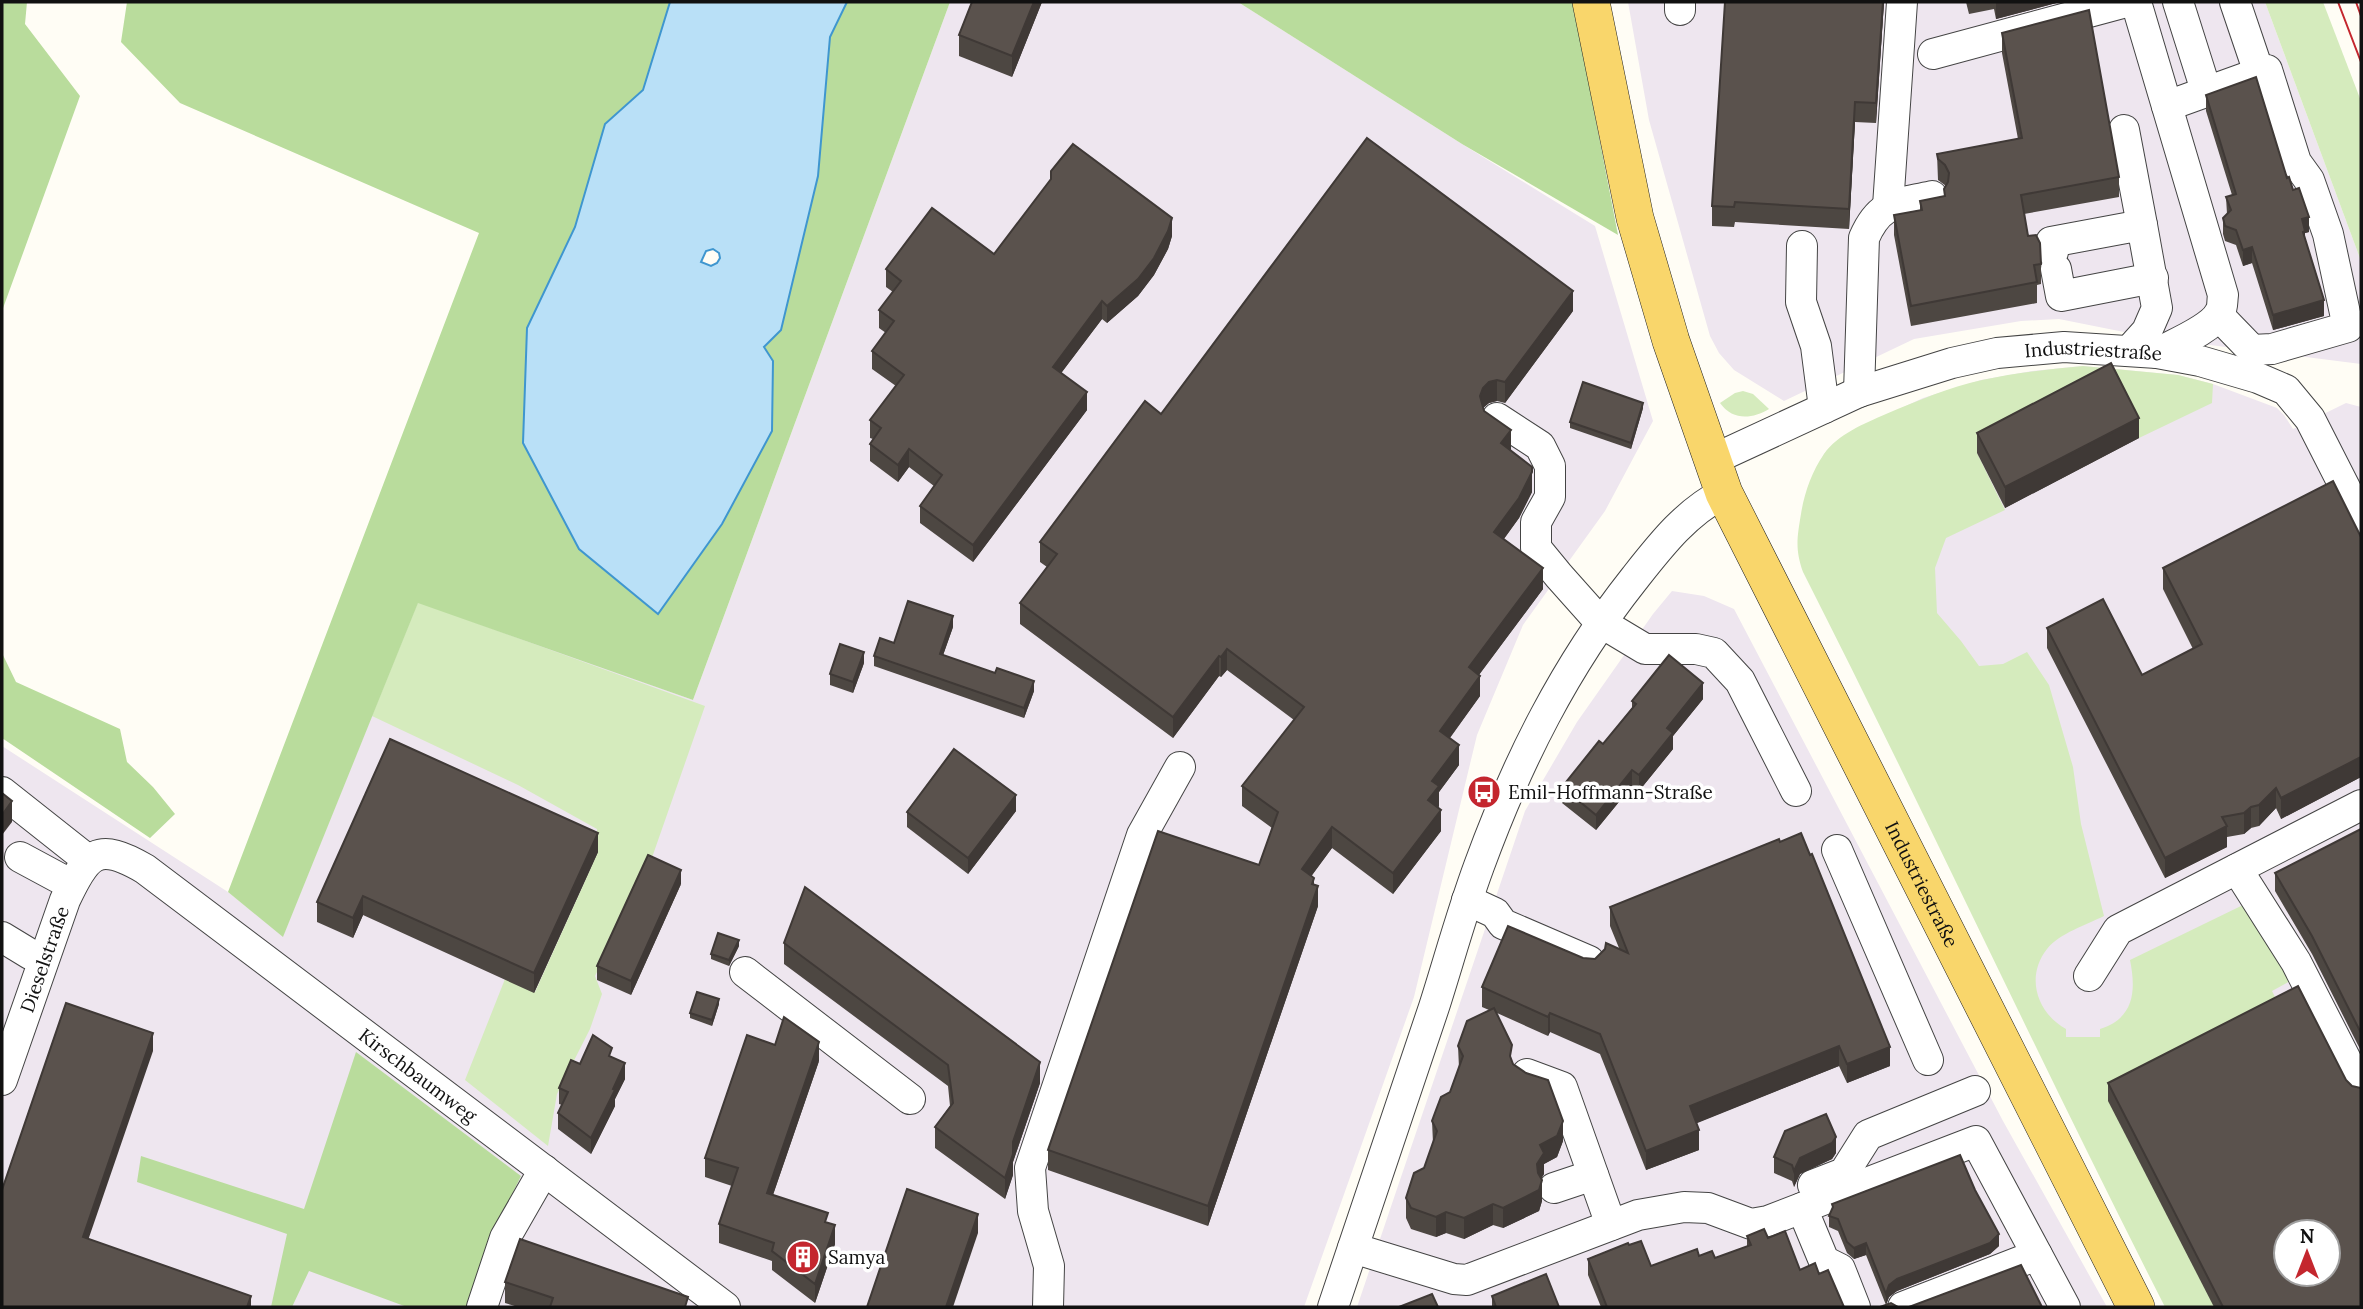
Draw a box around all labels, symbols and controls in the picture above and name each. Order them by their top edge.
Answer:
street label: Industriestraße [2023,335,2163,365]
bus stop icon: Emil-Hoffmann-Straße [1465,773,1503,811]
place label: Emil-Hoffmann-Straße [1508,780,1713,804]
street label: Industriestraße [1880,817,1964,951]
street label: Dieselstraße [15,903,74,1016]
street label: Kirschbaumweg [354,1023,482,1128]
north arrow [2272,1218,2342,1288]
text: N [2300,1224,2315,1248]
building icon: Samya [784,1238,822,1276]
place label: Samya [828,1245,885,1269]

